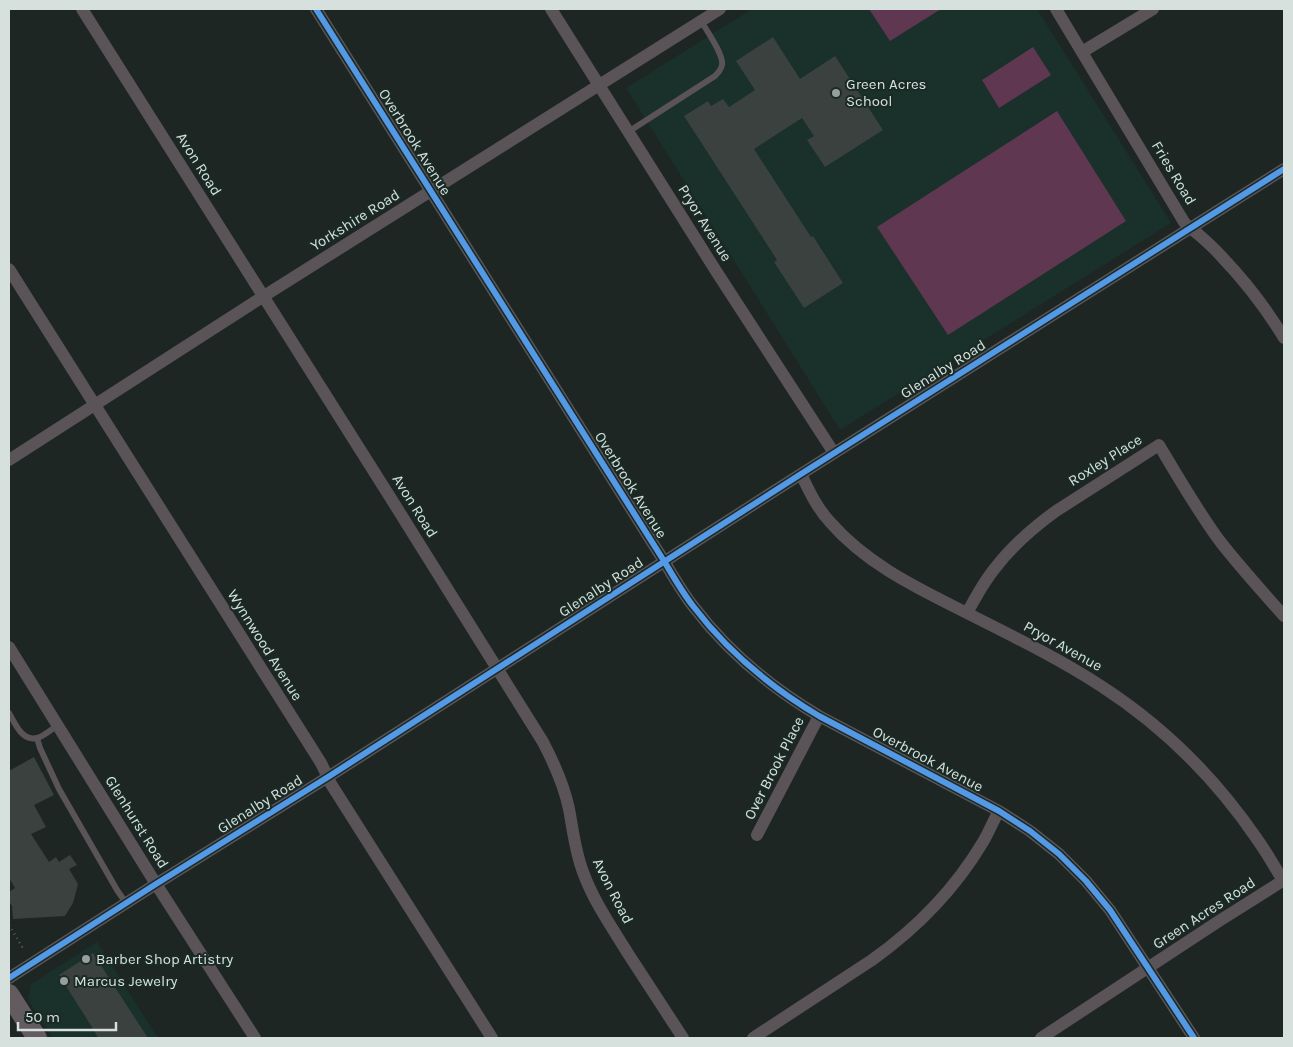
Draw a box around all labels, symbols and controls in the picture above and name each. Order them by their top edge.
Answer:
place label: Green Acres School [846,75,926,110]
street label: Overbrook Avenue [375,85,455,199]
marker: Green Acres School [830,87,842,99]
street label: Avon Road [173,129,225,199]
street label: Fries Road [1148,138,1200,208]
street label: Pryor Avenue [674,181,736,265]
street label: Yorkshire Road [307,185,403,255]
street label: Glenalby Road [897,336,989,402]
street label: Overbrook Avenue [591,428,671,542]
street label: Roxley Place [1065,430,1145,490]
street label: Avon Road [389,471,441,541]
street label: Glenalby Road [555,553,647,621]
street label: Wynnwood Avenue [224,586,306,704]
street label: Pryor Avenue [1020,617,1106,675]
street label: Over Brook Place [740,713,808,823]
street label: Overbrook Avenue [870,722,986,796]
street label: Glenalby Road [214,771,306,837]
street label: Glenhurst Road [101,772,173,872]
street label: Avon Road [589,855,637,927]
street label: Green Acres Road [1149,873,1259,953]
place label: Barber Shop Artistry [96,950,233,968]
marker: Barber Shop Artistry [80,953,92,965]
place label: Marcus Jewelry [74,972,178,990]
marker: Marcus Jewelry [58,975,70,987]
scale bar [18,1000,115,1032]
text: 50 m [25,1008,60,1026]

